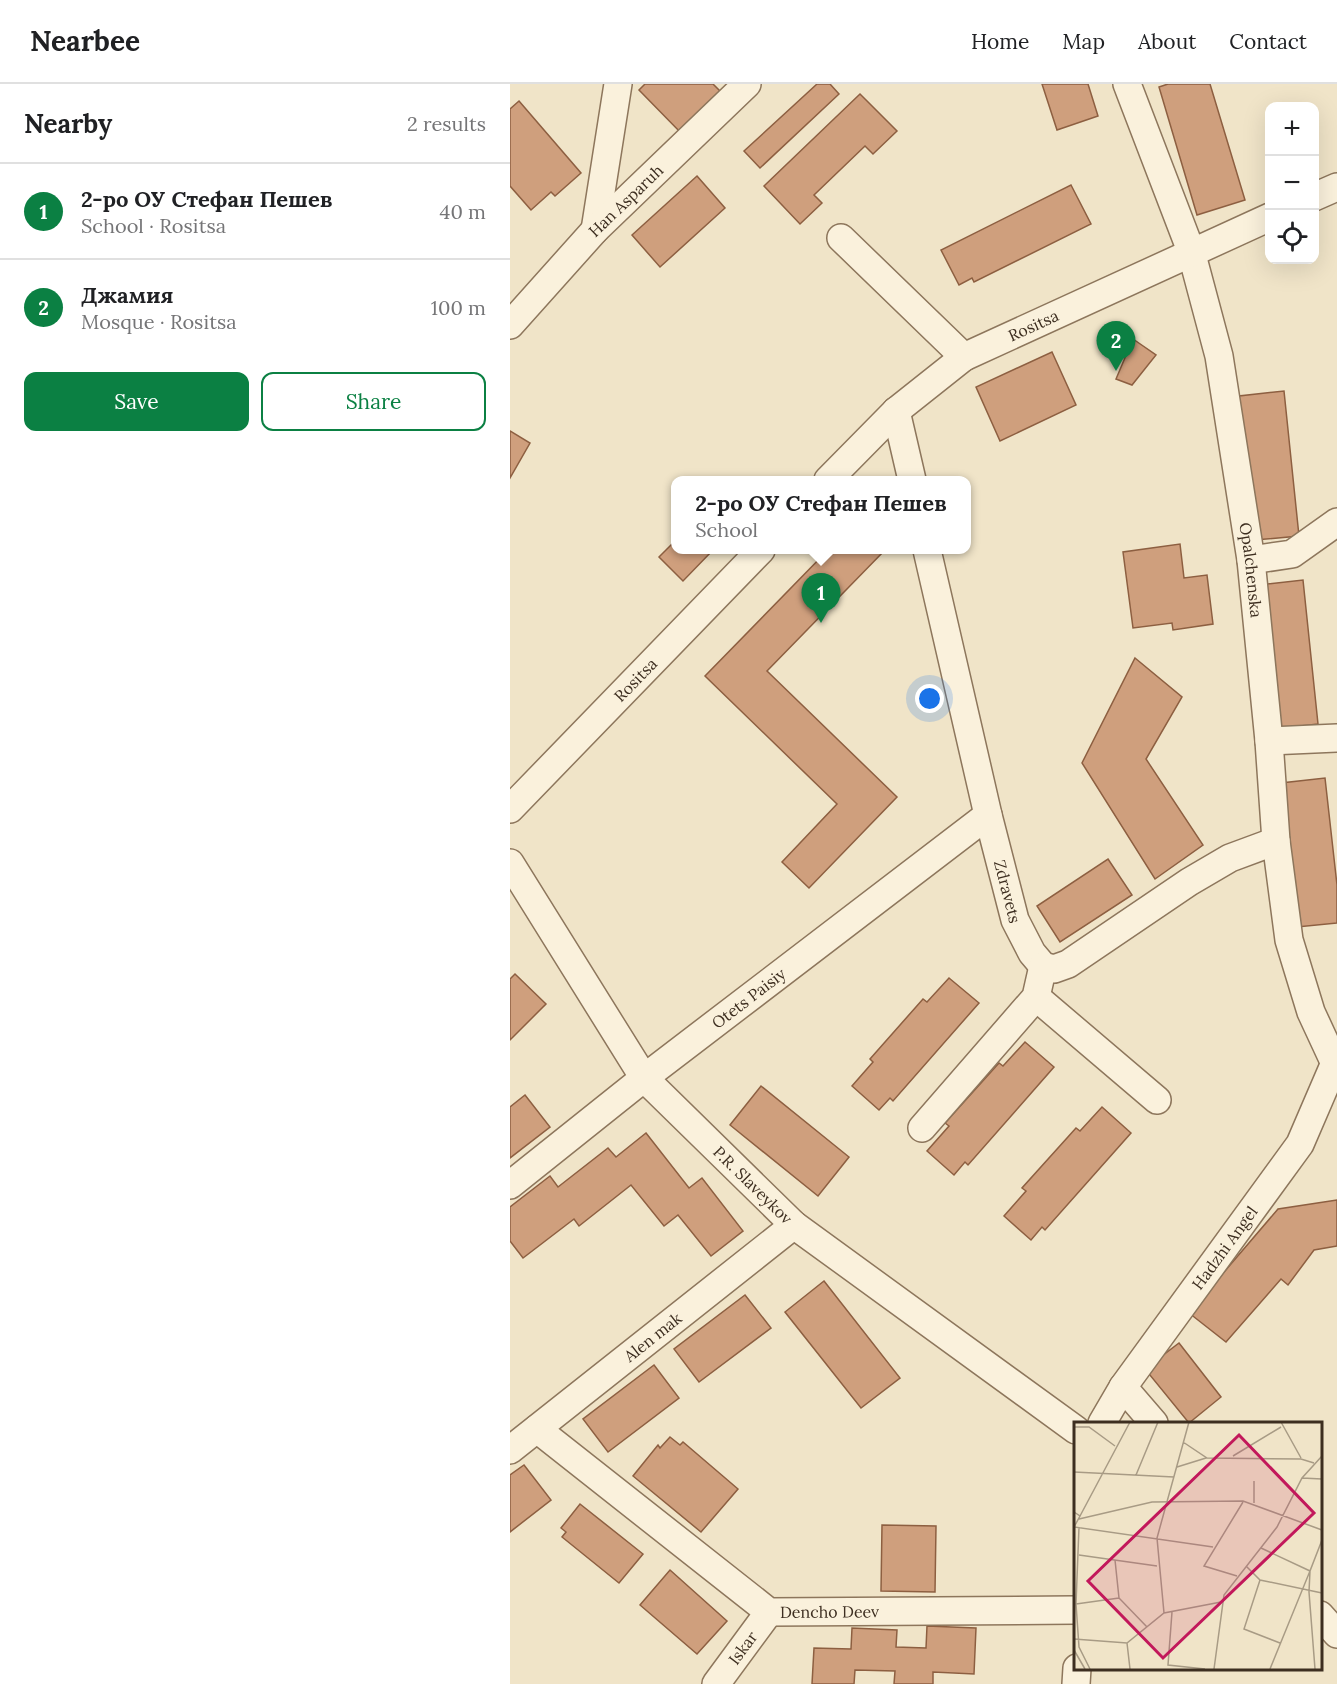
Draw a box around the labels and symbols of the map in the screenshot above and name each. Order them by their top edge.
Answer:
street label: Han Asparuh [584,160,667,241]
street label: Rositsa [1005,305,1062,345]
pin: 2 [1096,322,1136,371]
street label: Opalchenska [1235,521,1267,619]
pin: 1 [802,574,840,623]
street label: Rositsa [610,654,661,706]
your location [915,684,944,713]
street label: Zdravets [990,858,1025,925]
street label: Otets Paisiy [707,963,790,1033]
street label: P.R. Slaveykov [709,1142,797,1229]
street label: Hadzhi Angel [1187,1202,1261,1293]
street label: Alen mak [619,1308,686,1367]
inset map [1074,1422,1322,1669]
street label: Dencho Deev [780,1601,880,1622]
street label: Iskar [724,1627,762,1668]

